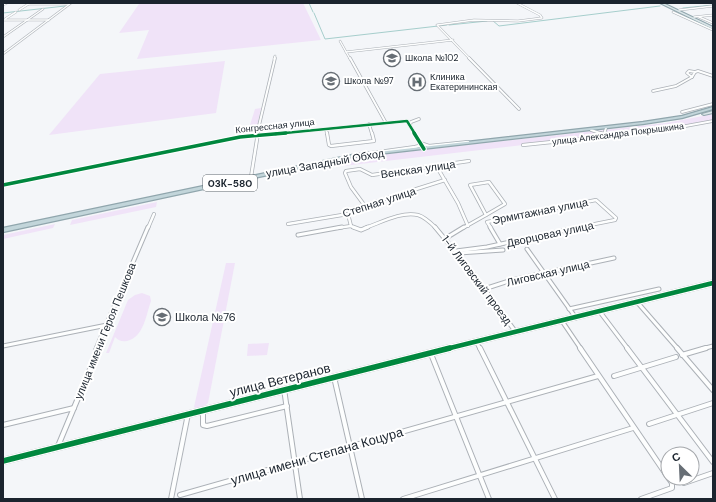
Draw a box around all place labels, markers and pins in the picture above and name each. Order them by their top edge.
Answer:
school or university icon: Школа №102 [382,48,402,68]
place label: Школа №102 [405,52,458,64]
school or university icon: Школа №97 [321,71,341,91]
place label: Клиника Екатерининская [430,71,498,93]
hospital icon: Клиника Екатерининская [407,72,427,92]
place label: Школа №97 [344,75,394,87]
school or university icon: Школа №76 [152,307,172,327]
place label: Школа №76 [175,310,236,324]

